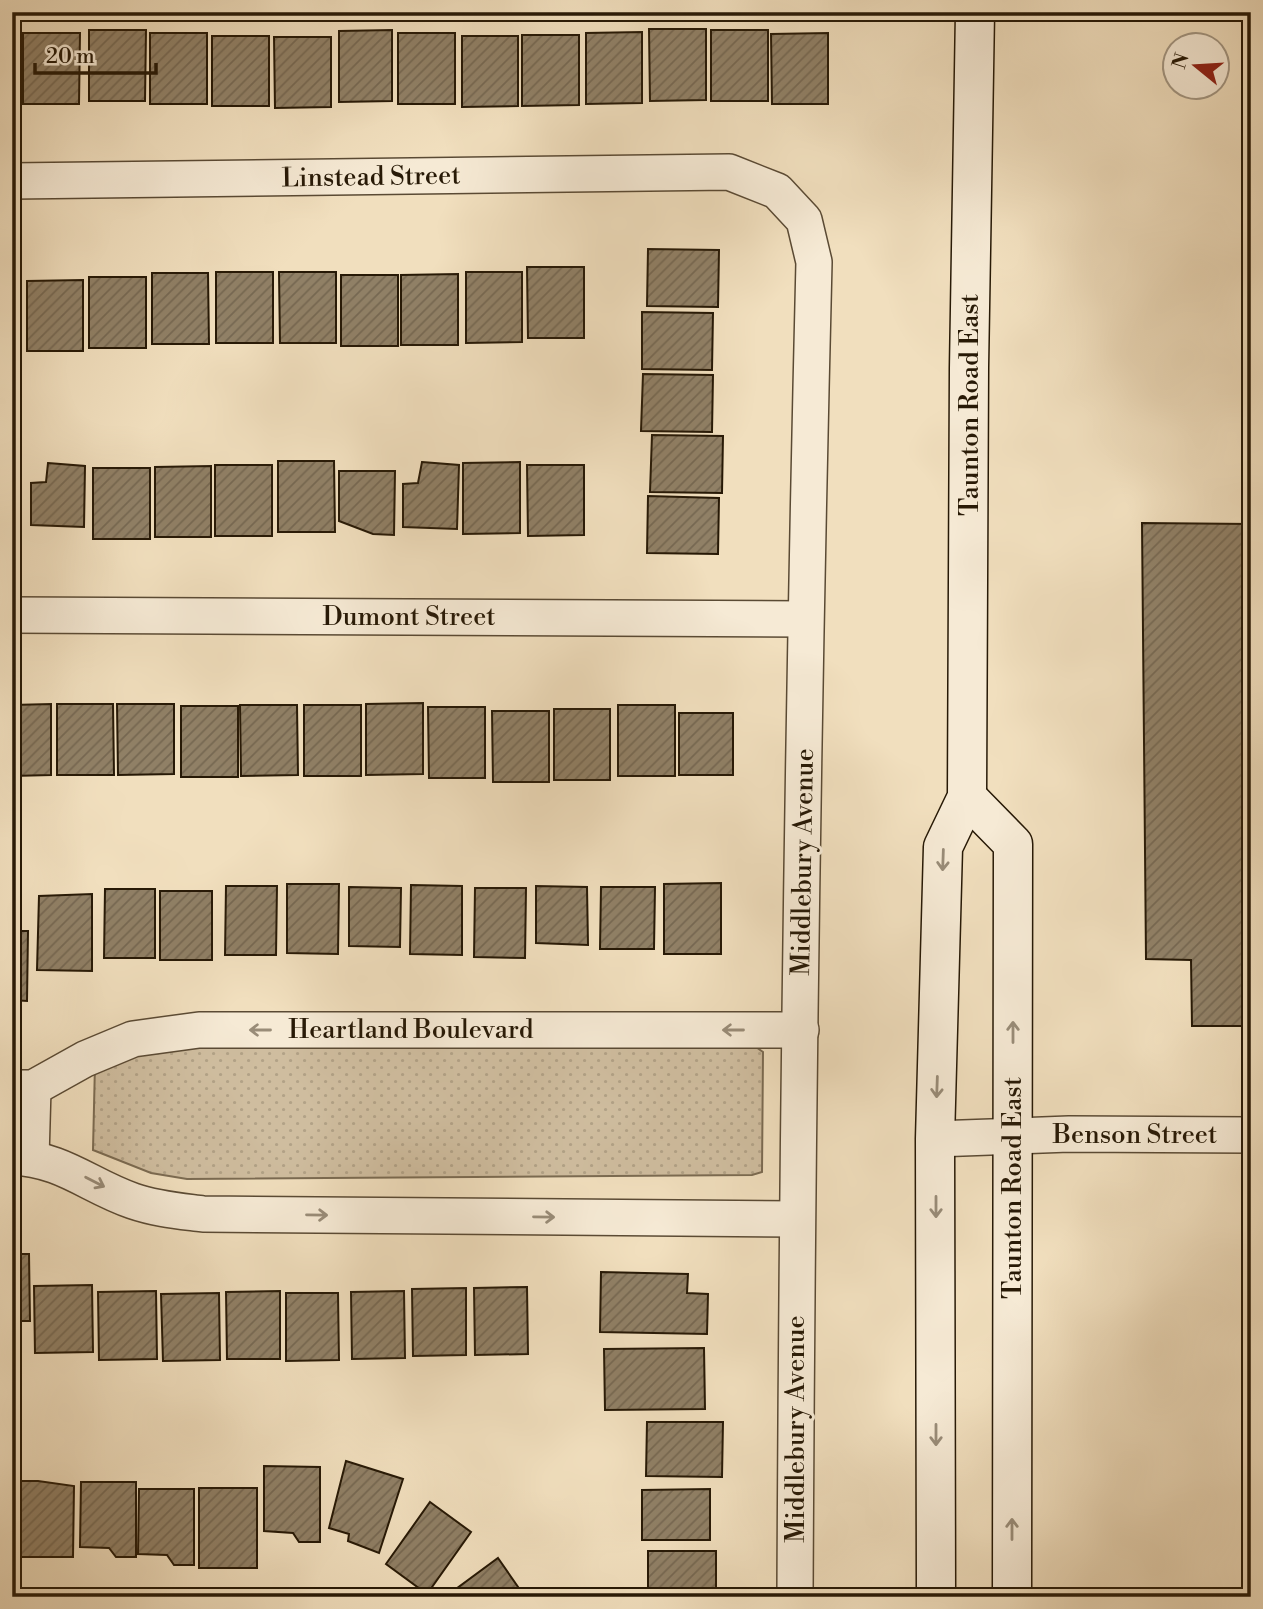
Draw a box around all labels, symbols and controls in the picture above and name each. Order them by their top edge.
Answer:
scale bar [35,32,156,76]
north arrow [1162,32,1232,102]
text: 20 m [46,44,95,70]
text: N [1167,50,1195,72]
street label: Linstead Street [281,159,461,195]
street label: Taunton Road East [954,294,986,516]
street label: Dumont Street [322,601,496,633]
street label: Middlebury Avenue [785,748,821,976]
one-way arrow [936,848,950,871]
street label: Heartland Boulevard [288,1014,534,1046]
one-way arrow [1006,1020,1020,1043]
one-way arrow [249,1023,272,1037]
one-way arrow [722,1023,745,1037]
one-way arrow [930,1076,943,1099]
street label: Taunton Road East [997,1077,1029,1299]
street label: Benson Street [1052,1119,1217,1151]
one-way arrow [84,1176,105,1190]
one-way arrow [929,1196,943,1219]
one-way arrow [305,1208,328,1222]
one-way arrow [533,1210,556,1224]
street label: Middlebury Avenue [780,1315,812,1543]
one-way arrow [929,1423,943,1446]
one-way arrow [1005,1517,1019,1540]

